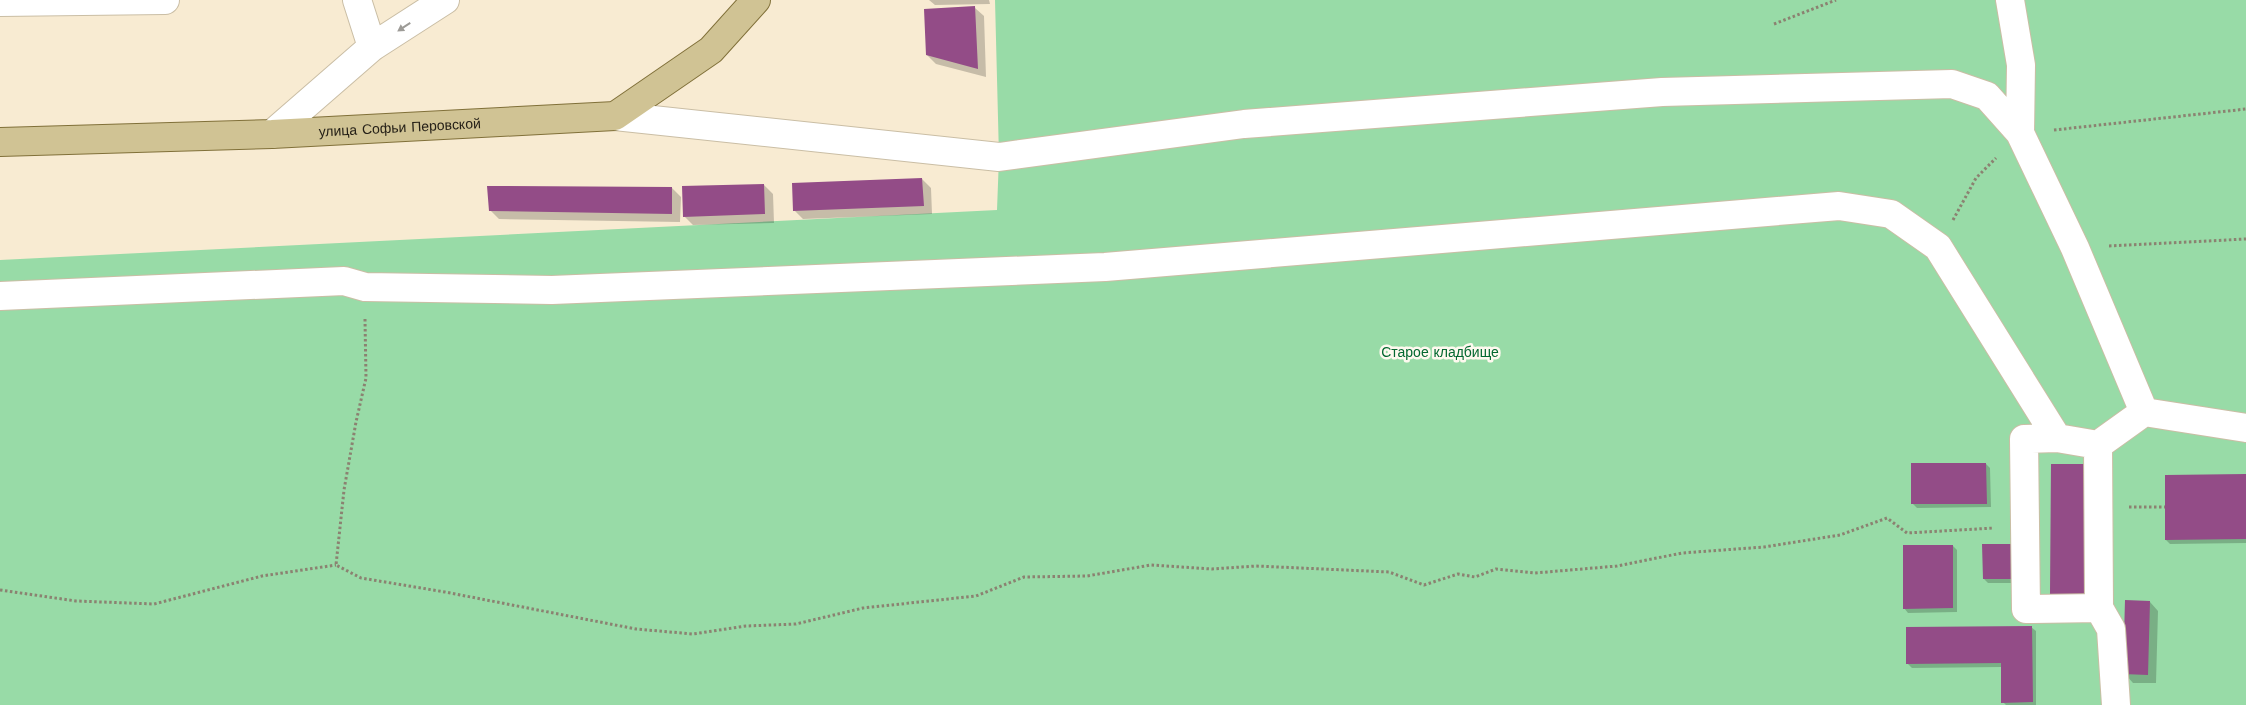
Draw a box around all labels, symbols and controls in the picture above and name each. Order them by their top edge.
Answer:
one-way arrow [398,22,411,31]
street label: улица Софьи Перовской [318,115,481,140]
park label: Старое кладбище [1381,344,1499,360]

